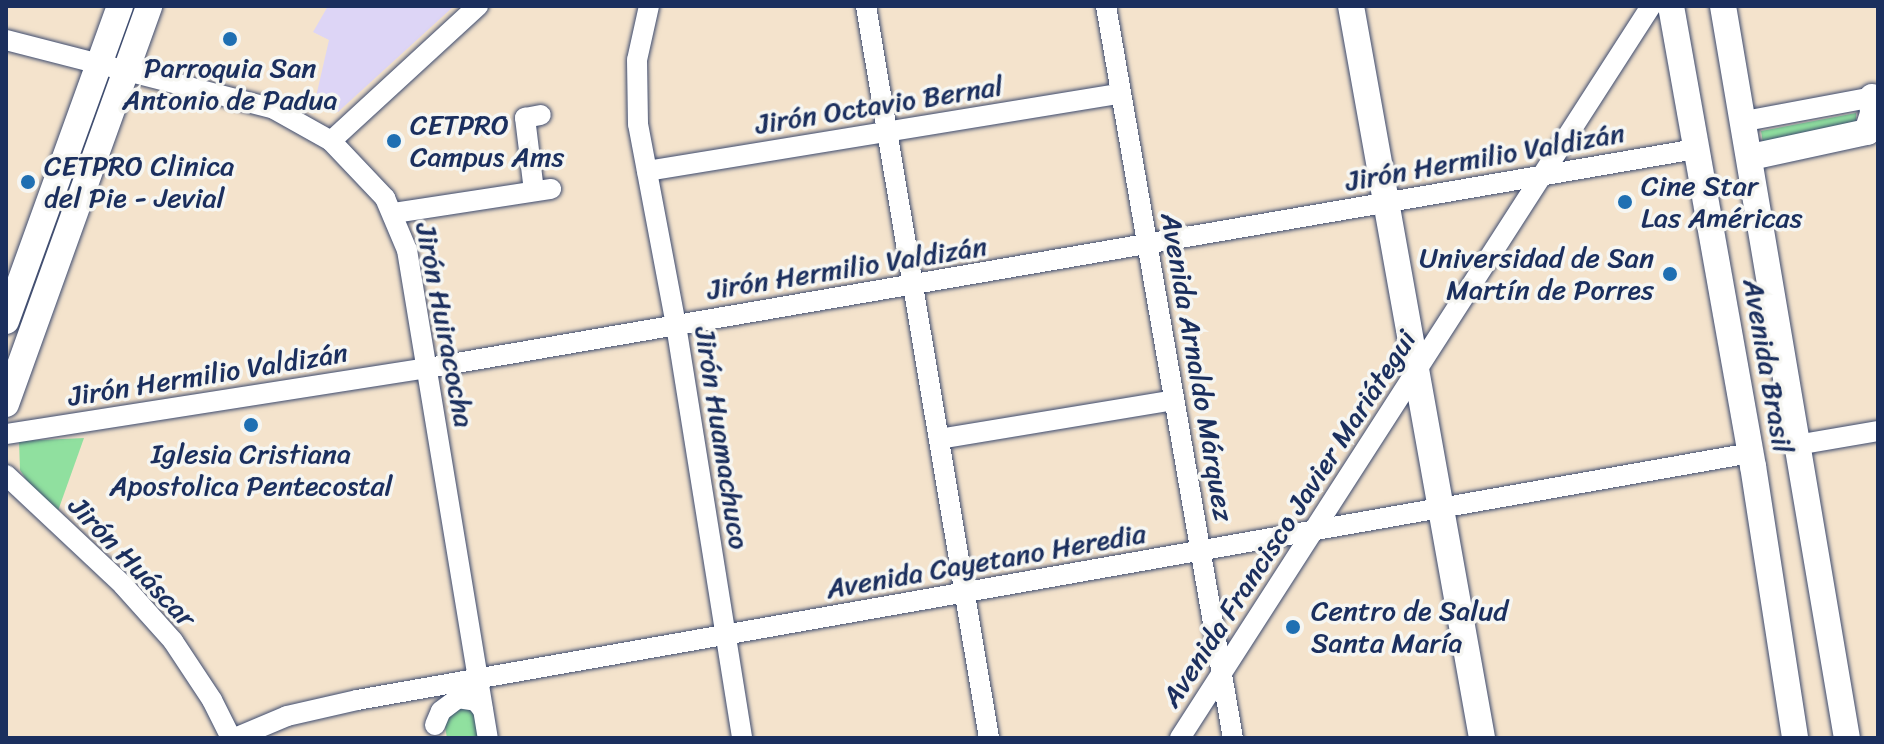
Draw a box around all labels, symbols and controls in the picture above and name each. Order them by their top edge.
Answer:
marker: Parroquia San Antonio de Padua [221,30,239,48]
place label: Parroquia San Antonio de Padua [122,51,338,117]
street label: Jirón Octavio Bernal [753,69,1005,141]
place label: CETPRO Campus Ams [410,108,564,174]
street label: Jirón Hermilio Valdizán [1343,116,1627,198]
marker: CETPRO Campus Ams [385,132,403,150]
place label: CETPRO Clinica del Pie - Jevial [44,149,234,215]
place label: Cine Star Las Américas [1641,169,1803,235]
marker: CETPRO Clinica del Pie - Jevial [19,173,37,191]
marker: Cine Star Las Américas [1616,193,1634,211]
street label: Avenida Arnaldo Márquez [1153,210,1241,524]
street label: Jirón Huiracocha [409,220,481,430]
street label: Jirón Hermilio Valdizán [705,229,989,307]
place label: Universidad de San Martín de Porres [1419,241,1654,307]
marker: Universidad de San Martín de Porres [1661,265,1679,283]
street label: Avenida Brasil [1736,276,1800,456]
street label: Jirón Huamachuco [688,324,756,552]
street label: Avenida Francisco Javier Mariátegui [1154,324,1424,714]
street label: Jirón Hermilio Valdizán [66,336,350,414]
marker: Iglesia Cristiana Apostolica Pentecostal [242,416,260,434]
place label: Iglesia Cristiana Apostolica Pentecostal [109,437,393,503]
street label: Jirón Huáscar [61,489,203,635]
street label: Avenida Cayetano Heredia [823,516,1149,606]
place label: Centro de Salud Santa María [1311,594,1509,660]
marker: Centro de Salud Santa María [1282,616,1304,638]

